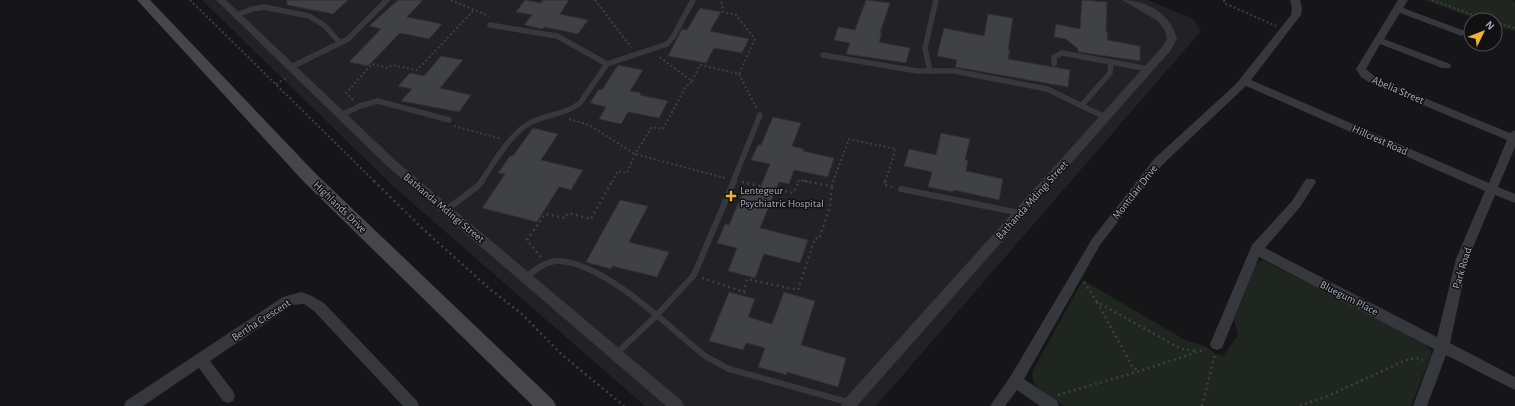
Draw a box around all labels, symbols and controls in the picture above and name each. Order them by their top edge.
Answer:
north arrow [1463,12,1503,52]
text: N [1483,19,1497,32]
street label: Abelia Street [1370,74,1426,106]
street label: Hillcrest Road [1351,123,1410,157]
street label: Bathanda Mdingi Street [994,158,1070,241]
street label: Montclair Drive [1110,163,1160,221]
street label: Bathanda Mdingi Street [402,171,487,245]
street label: Highlands Drive [311,179,369,235]
place label: Lentegeur Psychiatric Hospital [740,185,824,209]
marker: Lentegeur Psychiatric Hospital [725,190,737,202]
street label: Park Road [1451,246,1474,290]
street label: Bluegum Place [1318,279,1380,317]
street label: Bertha Crescent [230,297,293,343]

